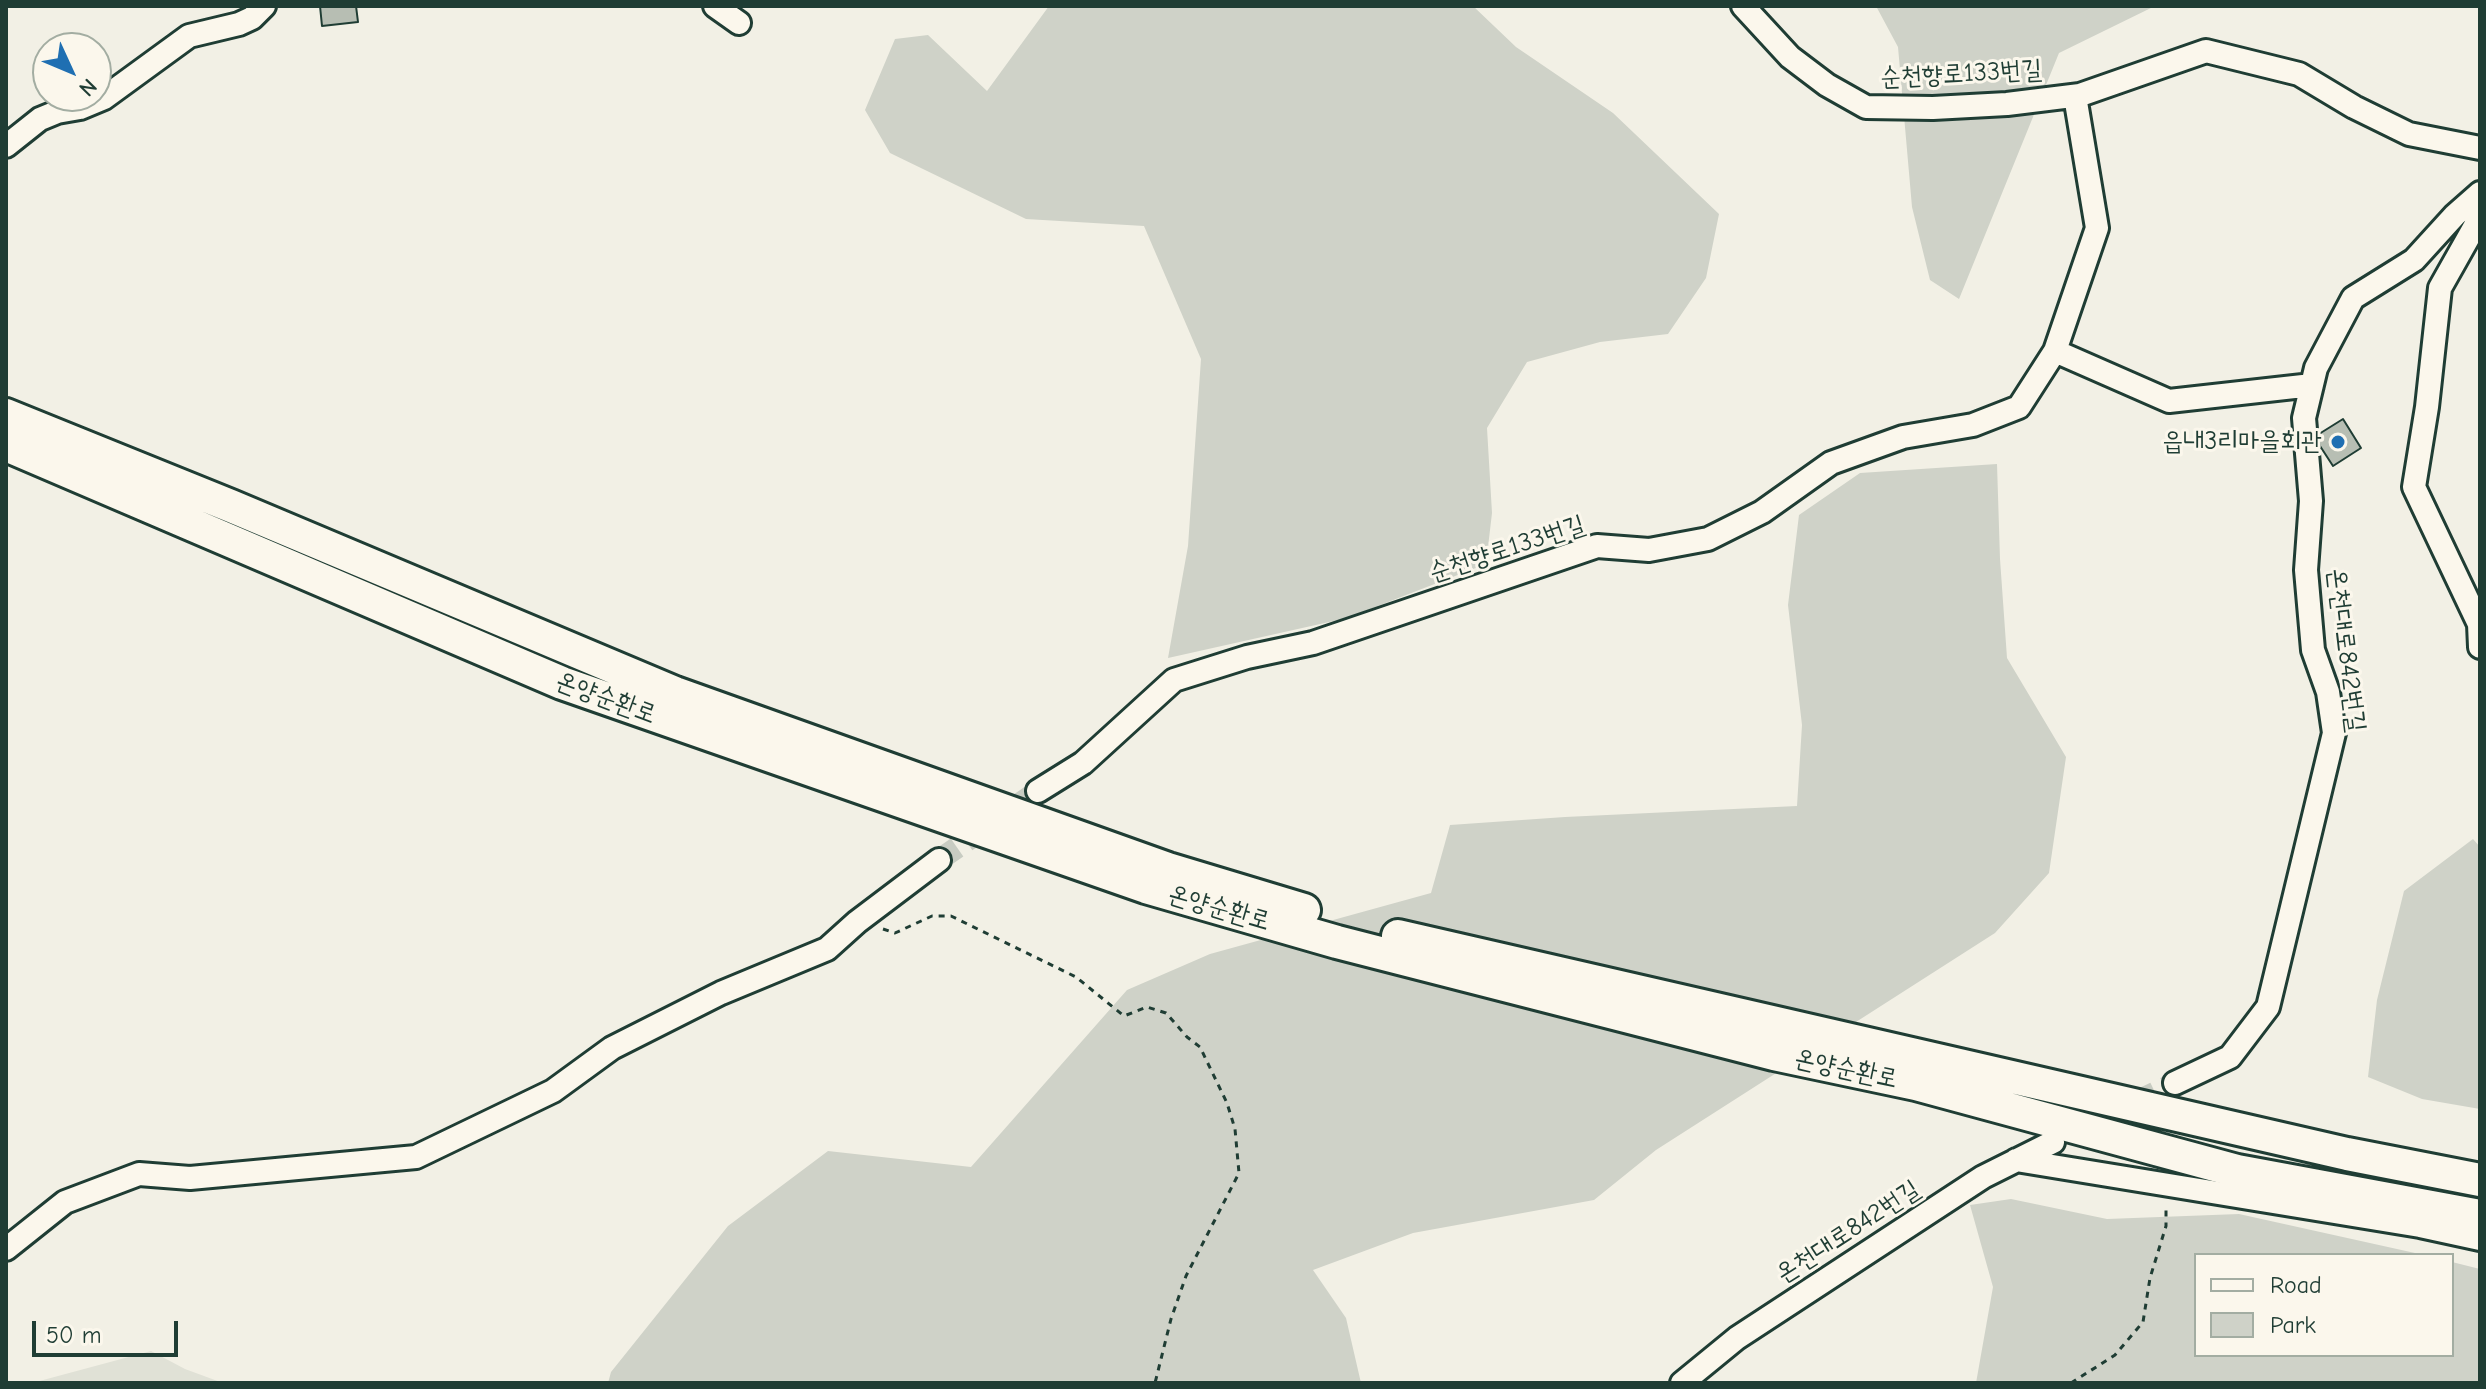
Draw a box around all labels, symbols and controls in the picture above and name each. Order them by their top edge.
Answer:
north arrow [32,32,112,112]
street label: 순천향로133번길 [1879,54,2043,94]
text: N [73,73,102,101]
place label: 읍내3리마을회관 [2162,426,2322,458]
marker: 읍내3리마을회관 [2329,433,2347,451]
street label: 순천향로133번길 [1425,509,1589,589]
street label: 온천대로842번길 [2320,566,2372,734]
street label: 온양순환로 [552,665,660,731]
street label: 온양순환로 [1164,879,1274,937]
street label: 온양순환로 [1792,1043,1900,1095]
street label: 온천대로842번길 [1770,1174,1926,1290]
legend [2194,1253,2454,1357]
text: Road [2270,1271,2322,1299]
scale bar [36,1305,182,1355]
text: Park [2270,1311,2316,1339]
text: 50 m [46,1321,102,1349]

